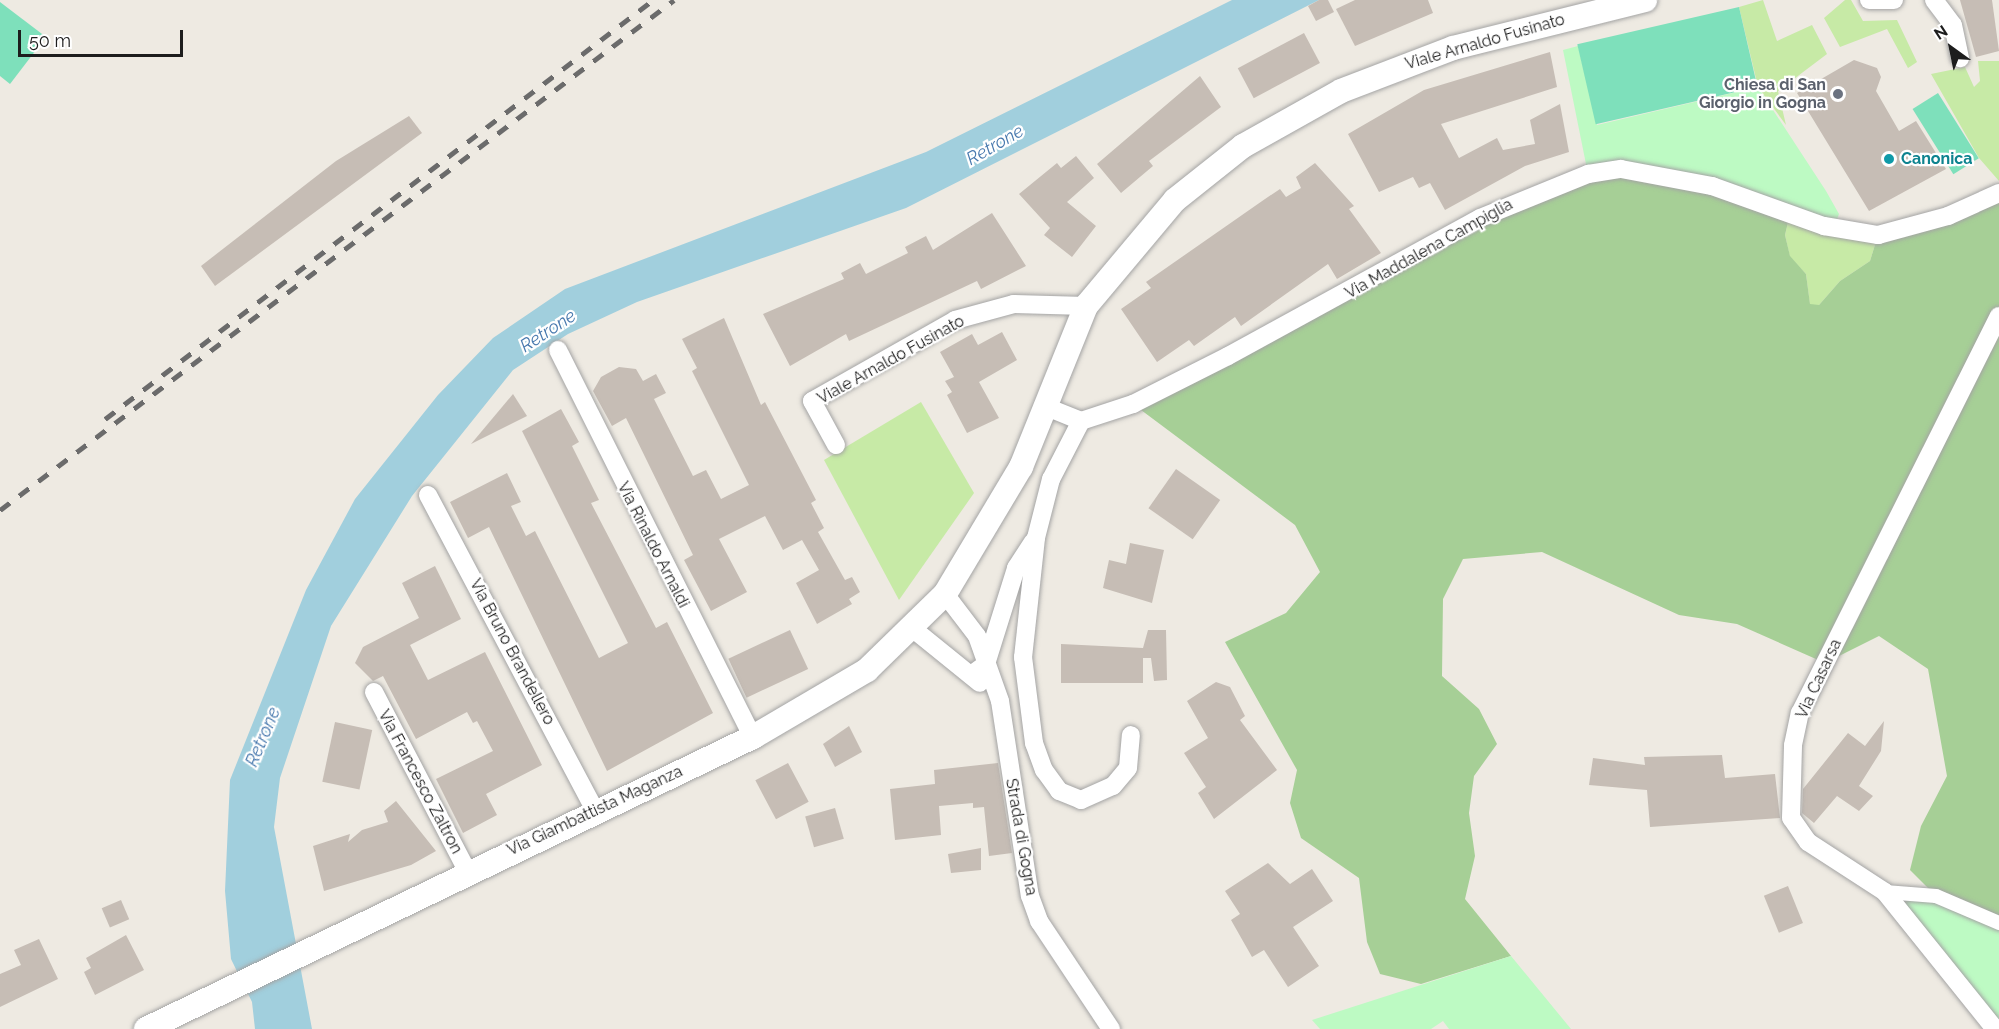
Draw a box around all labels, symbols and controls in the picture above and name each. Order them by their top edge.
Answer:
street label: Viale Arnaldo Fusinato [1403,10,1567,74]
scale bar [21,18,186,56]
north arrow [1921,18,1981,78]
text: N [1931,21,1951,44]
text: 50 m [29,30,71,51]
place label: Chiesa di San Giorgio in Gogna [1699,75,1826,113]
marker: Chiesa di San Giorgio in Gogna [1831,87,1845,101]
water label: Retrone [963,120,1027,170]
place label: Canonica [1901,149,1972,169]
marker: Canonica [1882,152,1896,166]
street label: Via Maddalena Campiglia [1342,195,1516,303]
water label: Retrone [516,305,580,357]
street label: Viale Arnaldo Fusinato [814,311,968,409]
street label: Via Rinaldo Arnaldi [613,479,693,611]
street label: Via Bruno Brandellero [465,576,559,728]
street label: Via Casarsa [1792,636,1846,722]
water label: Retrone [241,704,285,770]
street label: Via Francesco Zaltron [374,707,466,857]
street label: Via Giambattista Maganza [504,762,686,860]
street label: Strada di Gogna [1001,777,1041,897]

